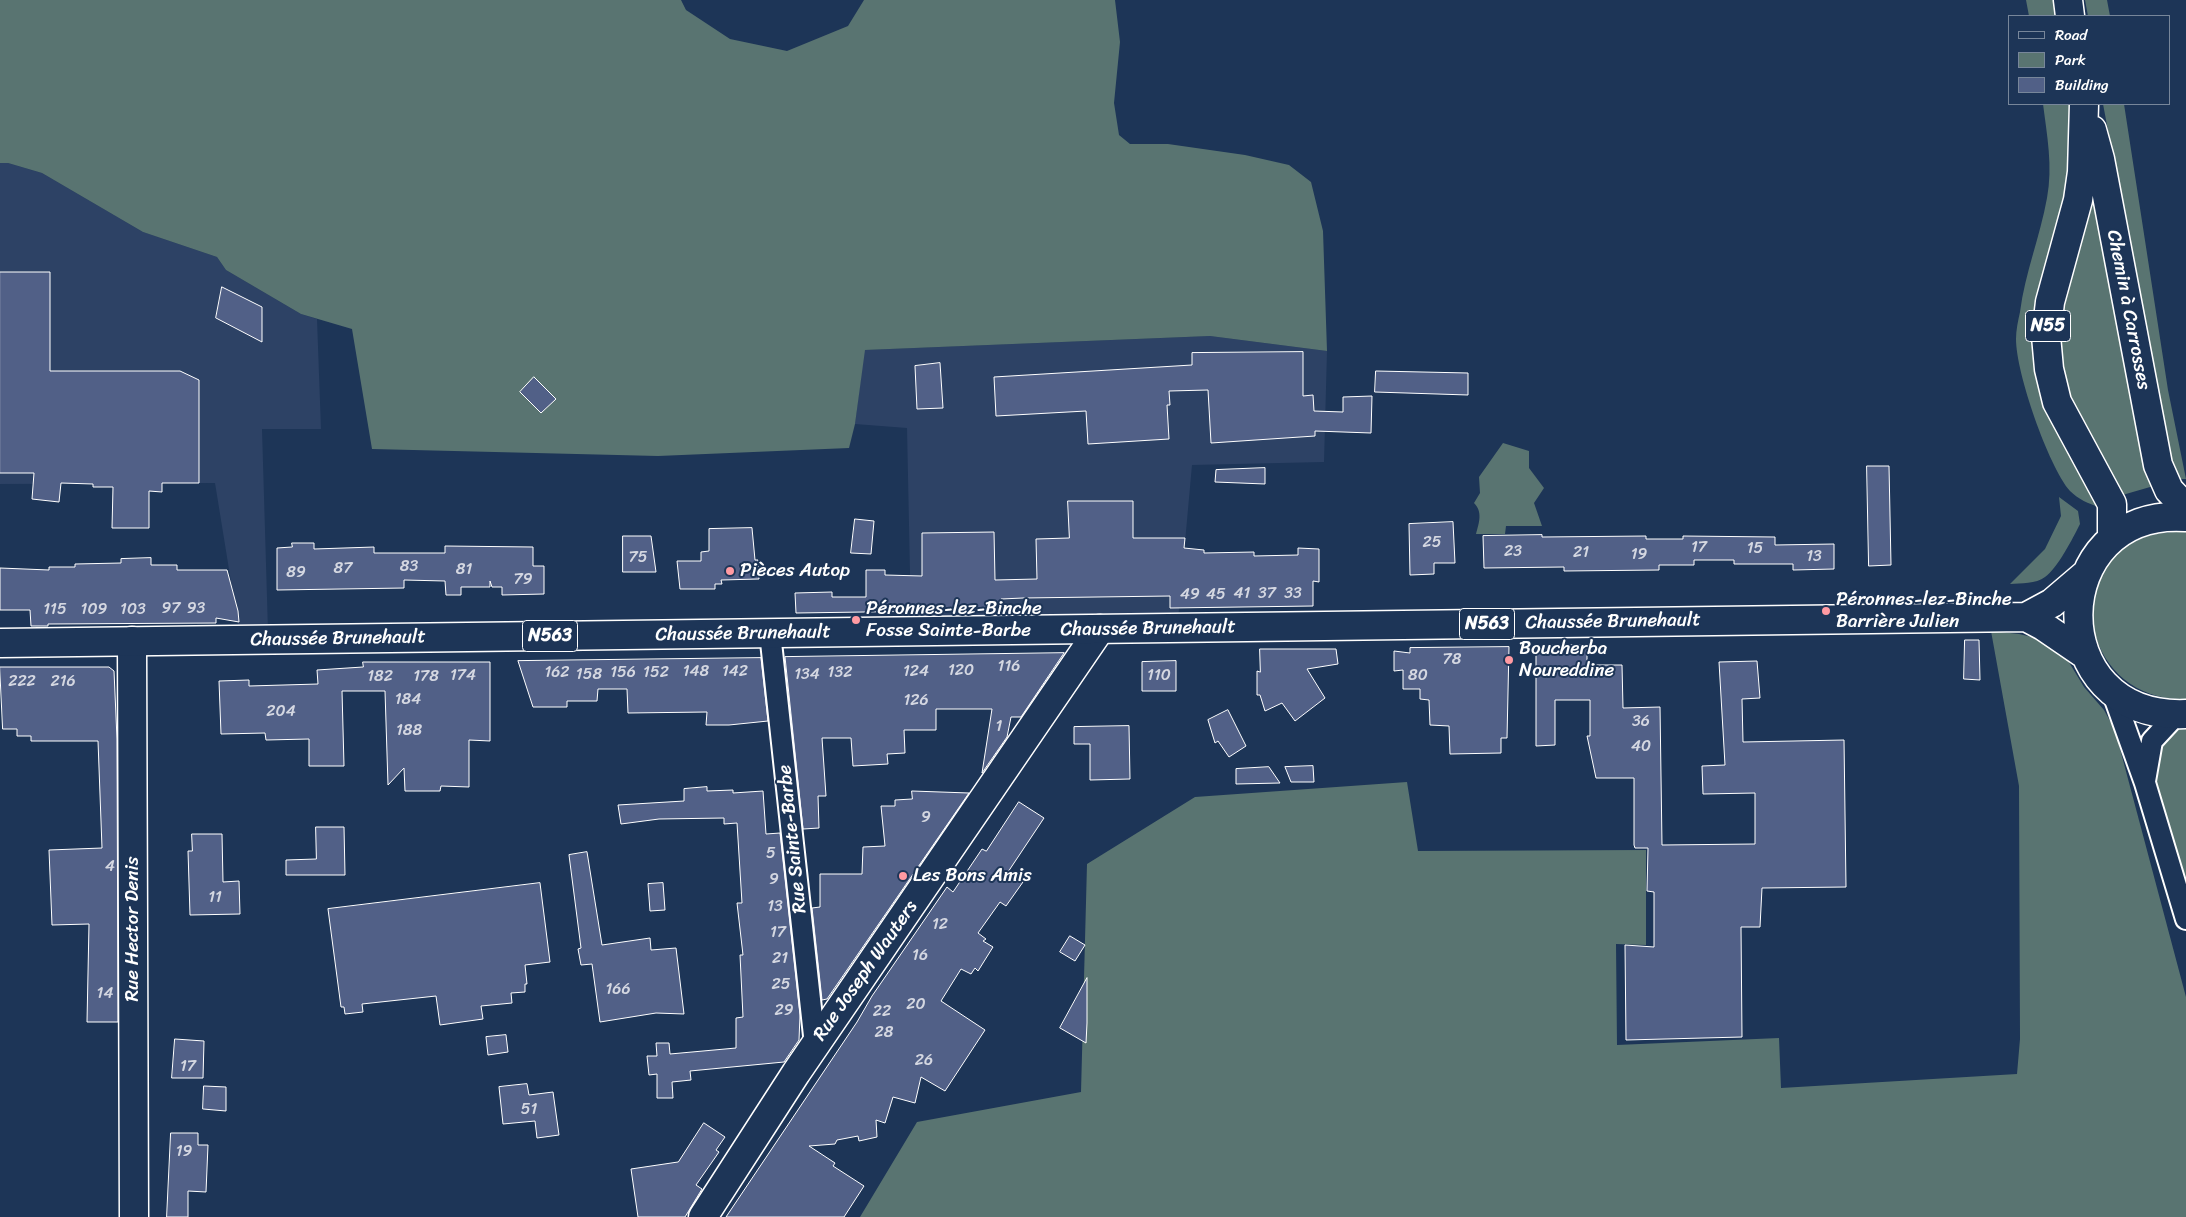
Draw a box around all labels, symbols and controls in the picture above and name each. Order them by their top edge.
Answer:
legend [2008,15,2171,105]
text: Road [2055,22,2087,48]
text: Park [2055,47,2086,73]
text: Building [2055,72,2109,98]
street label: Chemin à Carrosses [2101,228,2155,392]
road number: N55 [2026,310,2070,342]
house number: 25 [1422,533,1442,553]
house number: 17 [1691,538,1707,558]
house number: 15 [1747,539,1763,559]
house number: 23 [1504,542,1522,562]
house number: 21 [1573,543,1589,563]
house number: 19 [1631,545,1647,565]
house number: 13 [1806,547,1822,567]
house number: 75 [629,548,647,568]
house number: 83 [400,557,418,577]
house number: 87 [334,559,352,579]
house number: 81 [456,560,472,580]
place label: Pièces Autop [740,560,850,582]
house number: 89 [286,563,306,583]
marker: Pièces Autop [724,565,736,577]
house number: 79 [514,570,532,590]
house number: 41 [1234,584,1250,604]
house number: 37 [1258,584,1276,604]
house number: 33 [1284,584,1302,604]
house number: 49 [1180,585,1200,605]
house number: 45 [1206,585,1226,605]
place label: Péronnes-lez-Binche Barrière Julien [1836,589,2012,633]
place label: Péronnes-lez-Binche Fosse Sainte-Barbe [866,598,1042,642]
house number: 97 [162,599,180,619]
house number: 93 [187,599,205,619]
house number: 115 [43,600,67,620]
house number: 109 [81,600,107,620]
house number: 103 [120,600,146,620]
marker: Péronnes-lez-Binche Barrière Julien [1820,605,1832,617]
road number: N563 [1460,608,1514,640]
street label: Chaussée Brunehault [1525,609,1701,635]
marker: Péronnes-lez-Binche Fosse Sainte-Barbe [850,614,862,626]
street label: Chaussée Brunehault [1060,616,1236,642]
road number: N563 [522,620,578,652]
street label: Chaussée Brunehault [655,621,831,647]
street label: Chaussée Brunehault [250,626,426,652]
place label: Boucherba Noureddine [1519,638,1614,682]
house number: 78 [1443,650,1461,670]
marker: Boucherba Noureddine [1503,654,1515,666]
house number: 116 [998,657,1020,677]
house number: 120 [948,661,974,681]
house number: 148 [683,662,709,682]
house number: 142 [722,662,748,682]
house number: 124 [903,662,929,682]
house number: 162 [544,663,570,683]
house number: 156 [610,663,636,683]
house number: 152 [643,663,669,683]
house number: 132 [828,663,852,683]
house number: 158 [576,665,602,685]
house number: 134 [794,665,820,685]
house number: 174 [450,666,476,686]
house number: 110 [1147,666,1171,686]
house number: 80 [1408,666,1428,686]
house number: 182 [367,667,393,687]
house number: 178 [413,667,439,687]
house number: 222 [8,672,36,692]
house number: 216 [50,672,76,692]
house number: 184 [395,690,421,710]
house number: 126 [903,691,929,711]
house number: 204 [266,702,296,722]
house number: 36 [1632,712,1650,732]
house number: 1 [996,717,1002,737]
house number: 188 [396,721,422,741]
house number: 40 [1631,737,1651,757]
street label: Rue Sainte-Barbe [774,764,812,914]
house number: 9 [921,808,931,828]
house number: 5 [766,844,776,864]
street label: Rue Hector Denis [122,856,144,1002]
house number: 4 [105,857,115,877]
place label: Les Bons Amis [913,865,1032,887]
house number: 9 [769,870,779,890]
marker: Les Bons Amis [897,870,909,882]
house number: 11 [208,888,222,908]
house number: 13 [767,897,783,917]
street label: Rue Joseph Wauters [809,897,923,1045]
house number: 12 [932,915,948,935]
house number: 17 [770,923,786,943]
house number: 16 [912,946,928,966]
house number: 21 [772,949,788,969]
house number: 25 [771,975,791,995]
house number: 166 [605,980,631,1000]
house number: 14 [97,984,113,1004]
house number: 20 [906,995,926,1015]
house number: 29 [774,1001,794,1021]
house number: 22 [873,1002,891,1022]
house number: 28 [875,1023,893,1043]
house number: 26 [915,1051,933,1071]
house number: 17 [180,1057,196,1077]
house number: 51 [521,1100,537,1120]
house number: 19 [176,1142,192,1162]

